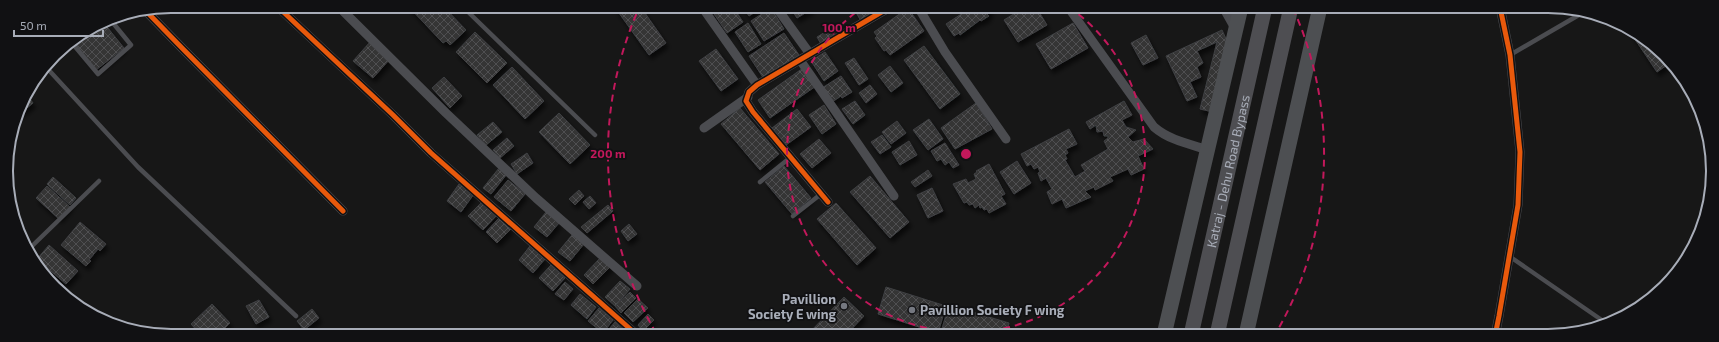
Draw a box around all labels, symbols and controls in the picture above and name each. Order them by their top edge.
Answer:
scale bar [14,12,103,38]
text: 50 m [20,18,47,32]
text: 100 m [822,20,856,34]
street label: Katraj - Dehu Road Bypass [1203,93,1253,249]
text: 200 m [590,146,626,160]
centre of rings [959,147,973,161]
place label: Pavillion Society E wing [748,291,836,322]
marker: Pavillion Society E wing [839,301,849,311]
place label: Pavillion Society F wing [920,302,1065,318]
marker: Pavillion Society F wing [907,305,917,315]

